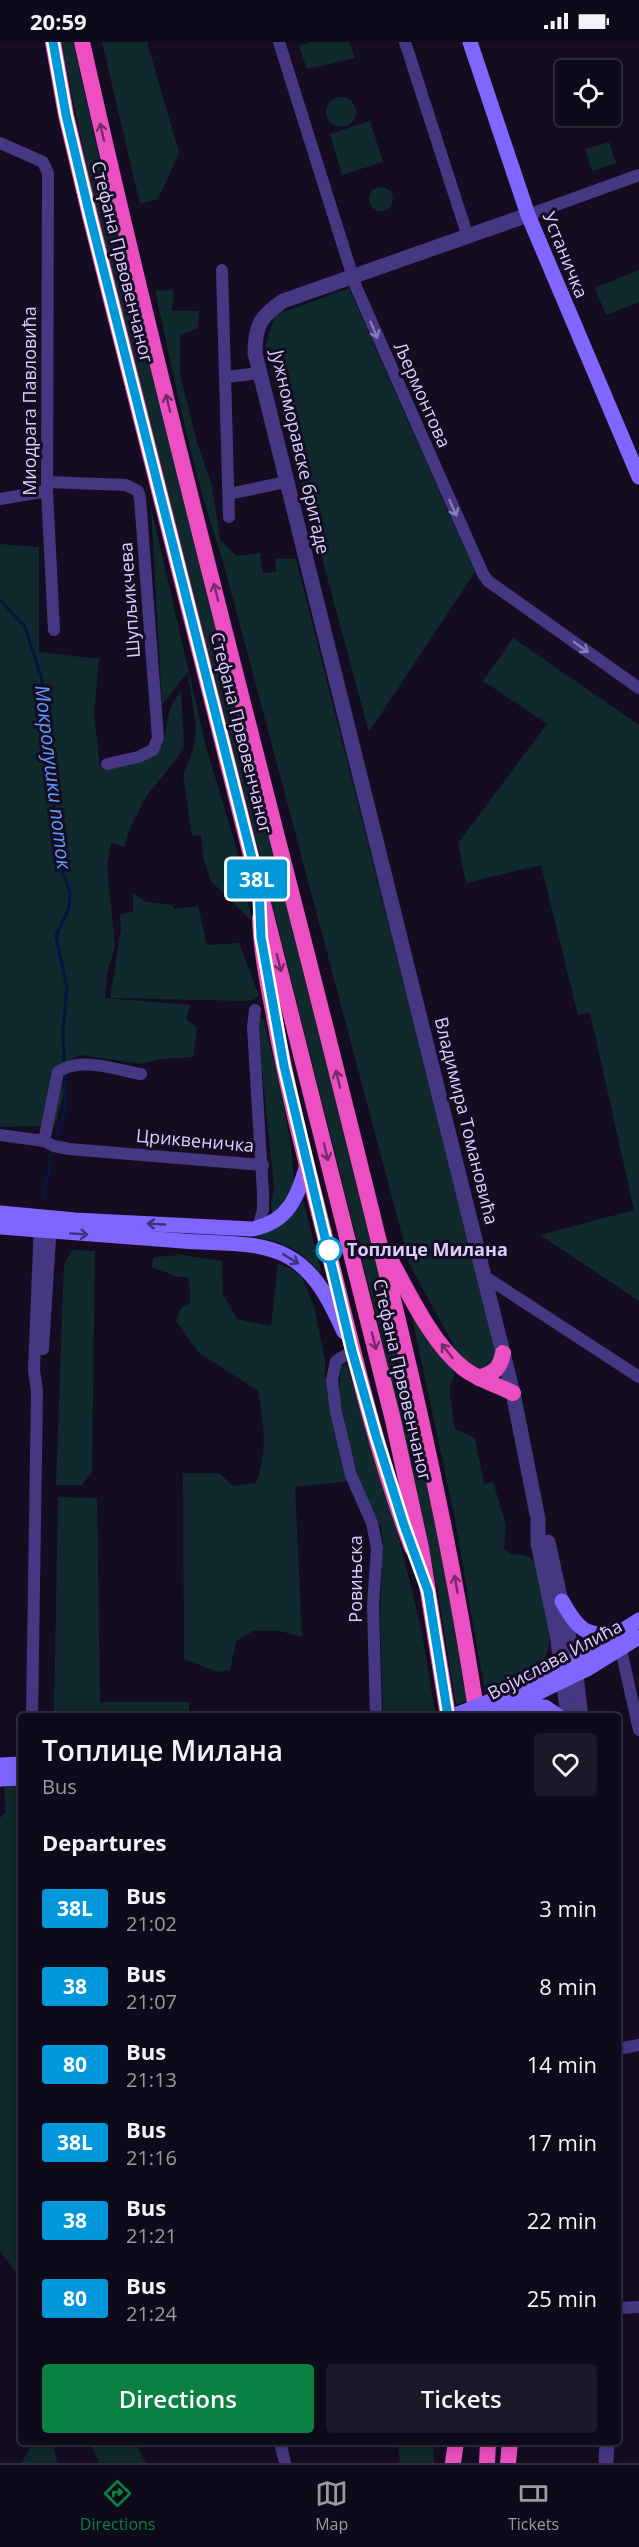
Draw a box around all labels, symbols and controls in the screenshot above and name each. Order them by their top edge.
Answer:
text: 20:59 [30,6,87,36]
map controls [555,60,621,126]
button: locate [555,60,621,126]
one-way arrow [96,123,108,142]
street label: Стефана Првовенчаног [86,158,160,365]
street label: Устаничка [538,208,594,301]
street label: Миодрага Павловића [17,306,41,496]
one-way arrow [369,320,380,339]
street label: Љермонтова [389,338,457,451]
street label: Јужноморавске бригаде [265,345,336,556]
one-way arrow [162,394,174,413]
one-way arrow [448,499,459,517]
street label: Шупљикчева [113,541,145,659]
one-way arrow [210,583,222,602]
street label: Стефана Првовенчаног [205,629,279,836]
one-way arrow [573,641,589,653]
water label: Мокролушки поток [29,683,78,872]
line badge: 38L [222,860,292,898]
text: 38L [239,865,275,893]
one-way arrow [274,953,286,972]
street label: Владимира Томановића [430,1014,504,1227]
one-way arrow [332,1070,344,1089]
street label: Цриквеничка [135,1123,255,1157]
one-way arrow [321,1142,333,1161]
one-way arrow [146,1219,166,1230]
one-way arrow [69,1228,89,1239]
marker: Топлице Милана [316,1237,342,1263]
place label: Топлице Милана [347,1237,508,1261]
one-way arrow [282,1254,299,1266]
street label: Стефана Првовенчаног [368,1276,438,1483]
one-way arrow [368,1332,380,1351]
one-way arrow [441,1343,454,1359]
street label: Ровињска [343,1535,367,1623]
one-way arrow [450,1575,461,1595]
street label: Војислава Илића [483,1614,626,1705]
text: Топлице Милана [42,1731,283,1769]
button: heart [534,1733,597,1796]
text: Bus [42,1773,77,1800]
text: Departures [42,1827,166,1857]
text: Bus [126,1880,166,1910]
text: 3 min [539,1893,597,1923]
text: 38L [57,1894,93,1922]
text: 21:02 [126,1910,177,1937]
text: Bus [126,1958,166,1988]
text: 8 min [539,1971,597,2001]
text: 38 [63,1972,87,2000]
text: 21:07 [126,1988,177,2015]
text: Bus [126,2036,166,2066]
text: 14 min [527,2049,597,2079]
text: 80 [63,2050,87,2078]
text: 21:13 [126,2066,177,2093]
text: Bus [126,2114,166,2144]
text: 17 min [527,2127,597,2157]
text: 38L [57,2128,93,2156]
text: 21:16 [126,2144,177,2171]
text: Bus [126,2192,166,2222]
text: 22 min [527,2205,597,2235]
text: 38 [63,2206,87,2234]
text: 21:21 [126,2222,177,2249]
text: Bus [126,2270,166,2300]
text: 25 min [527,2283,597,2313]
text: 80 [63,2284,87,2312]
text: 21:24 [126,2300,177,2327]
button: Directions [42,2364,314,2433]
button: Tickets [326,2364,597,2433]
tab: Directions [80,2477,155,2535]
tab: Map [315,2477,348,2535]
tab: Tickets [508,2477,559,2535]

